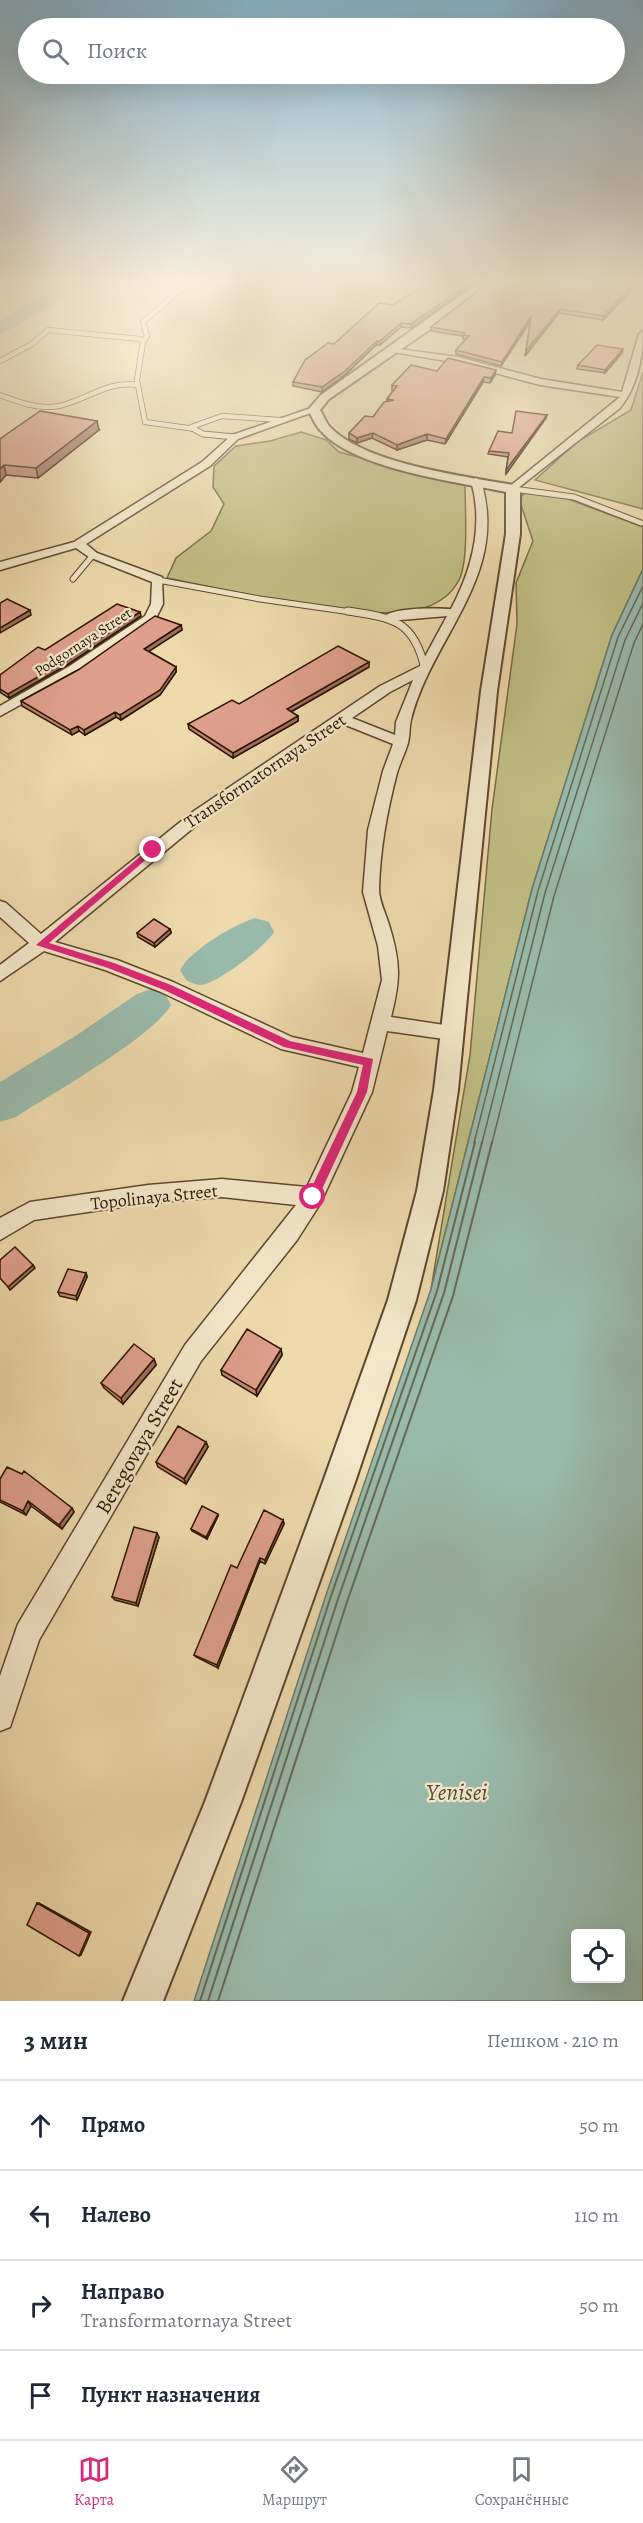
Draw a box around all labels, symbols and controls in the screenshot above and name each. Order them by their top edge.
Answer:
search box [18,18,625,84]
icon: search [39,35,72,68]
text: Поиск [87,36,147,66]
street label: Podgornaya Street [31,603,135,681]
street label: Transformatornaya Street [180,708,351,834]
route end [139,836,165,862]
street label: Topolinaya Street [89,1178,219,1216]
route start [299,1183,325,1209]
street label: Beregovaya Street [89,1373,189,1519]
water label: Yenisei [426,1776,488,1808]
map controls [571,1929,625,1983]
button: locate [571,1929,625,1983]
text: 3 мин [24,2023,88,2058]
text: Пешком · 210 m [487,2027,619,2054]
icon: ahead [24,2109,57,2142]
text: Прямо [81,2110,145,2140]
text: 50 m [579,2112,619,2139]
icon: left [24,2199,57,2232]
text: Налево [81,2200,151,2230]
text: 110 m [574,2202,619,2229]
text: Направо [81,2277,164,2307]
icon: right [24,2289,57,2322]
text: 50 m [579,2292,619,2319]
text: Transformatornaya Street [81,2307,292,2334]
icon: arrive [24,2379,57,2412]
text: Пункт назначения [81,2380,260,2410]
tab: Карта [74,2453,114,2511]
tab: Маршрут [262,2453,327,2511]
tab: Сохранённые [475,2453,569,2511]

